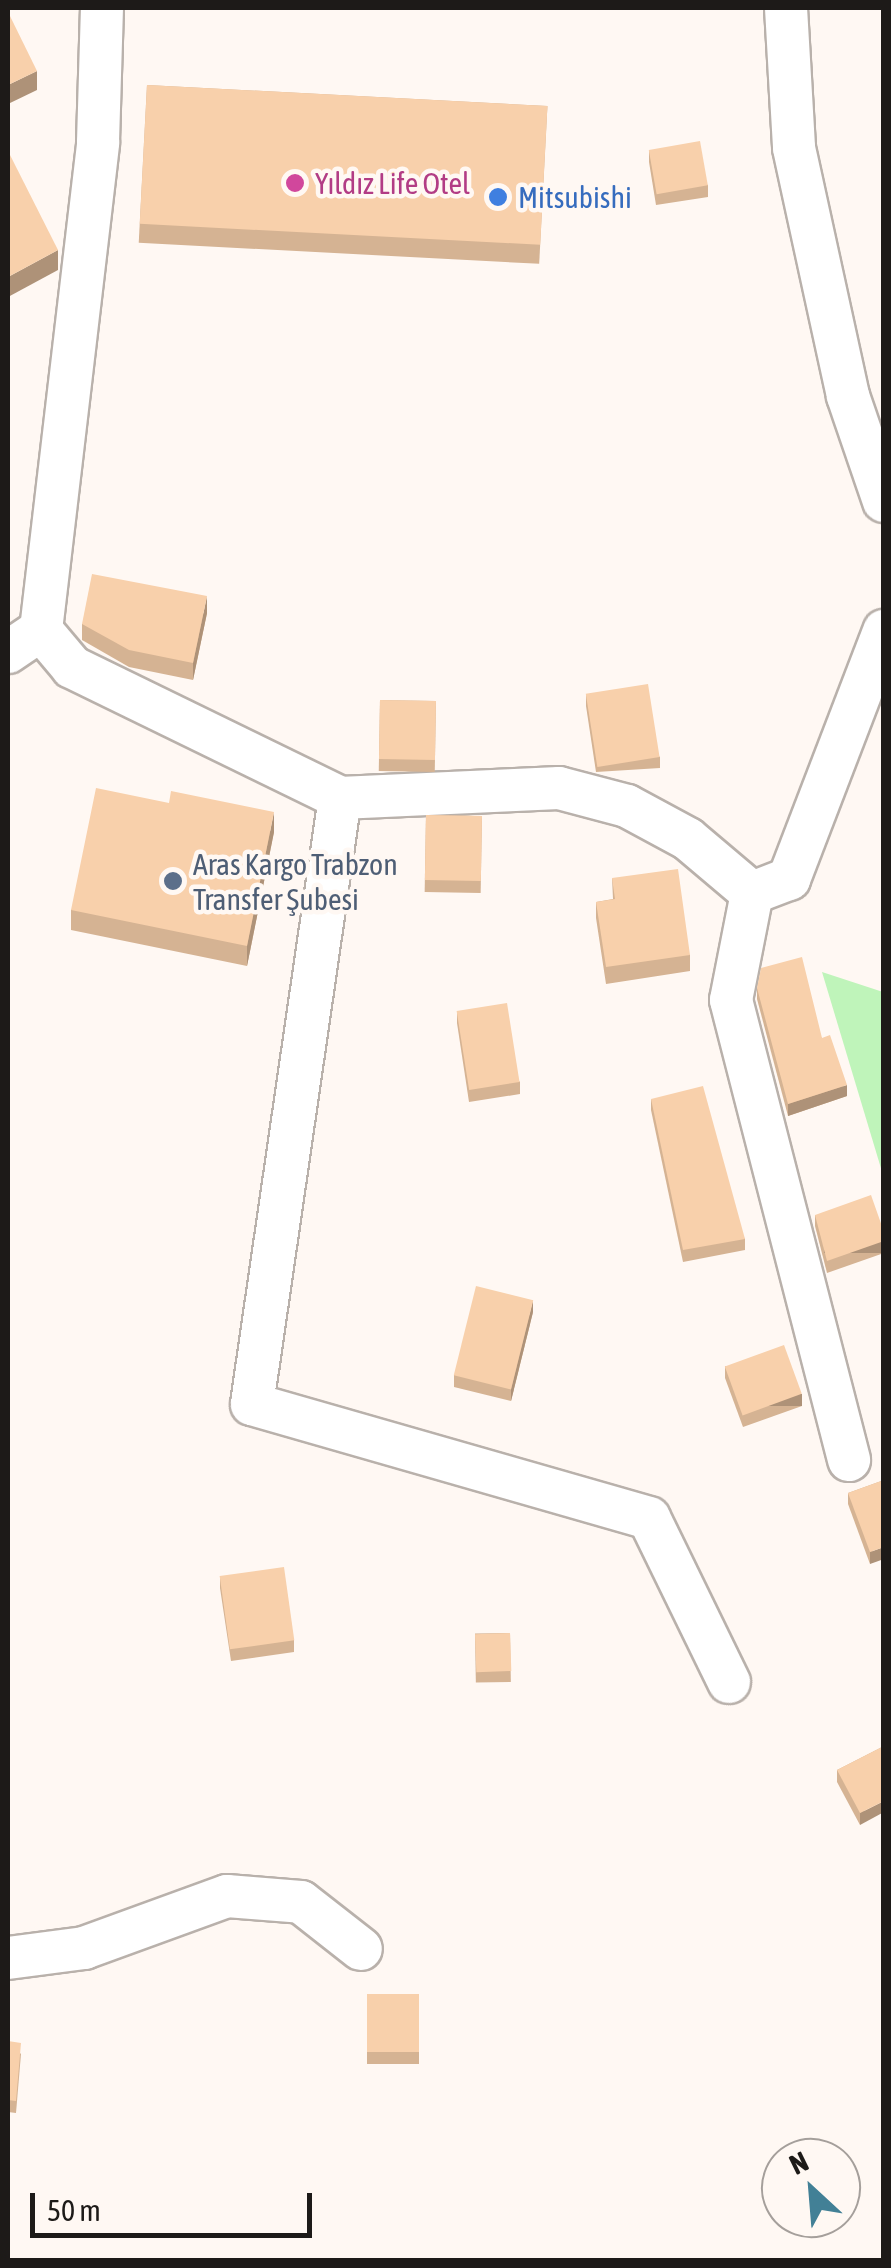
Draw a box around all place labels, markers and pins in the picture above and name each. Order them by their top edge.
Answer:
place label: Yıldız Life Otel [315,165,470,201]
marker: Yıldız Life Otel [284,172,306,194]
place label: Mitsubishi [518,179,632,215]
marker: Mitsubishi [487,186,509,208]
place label: Aras Kargo Trabzon Transfer Şubesi [193,846,398,916]
marker: Aras Kargo Trabzon Transfer Şubesi [162,870,184,892]

